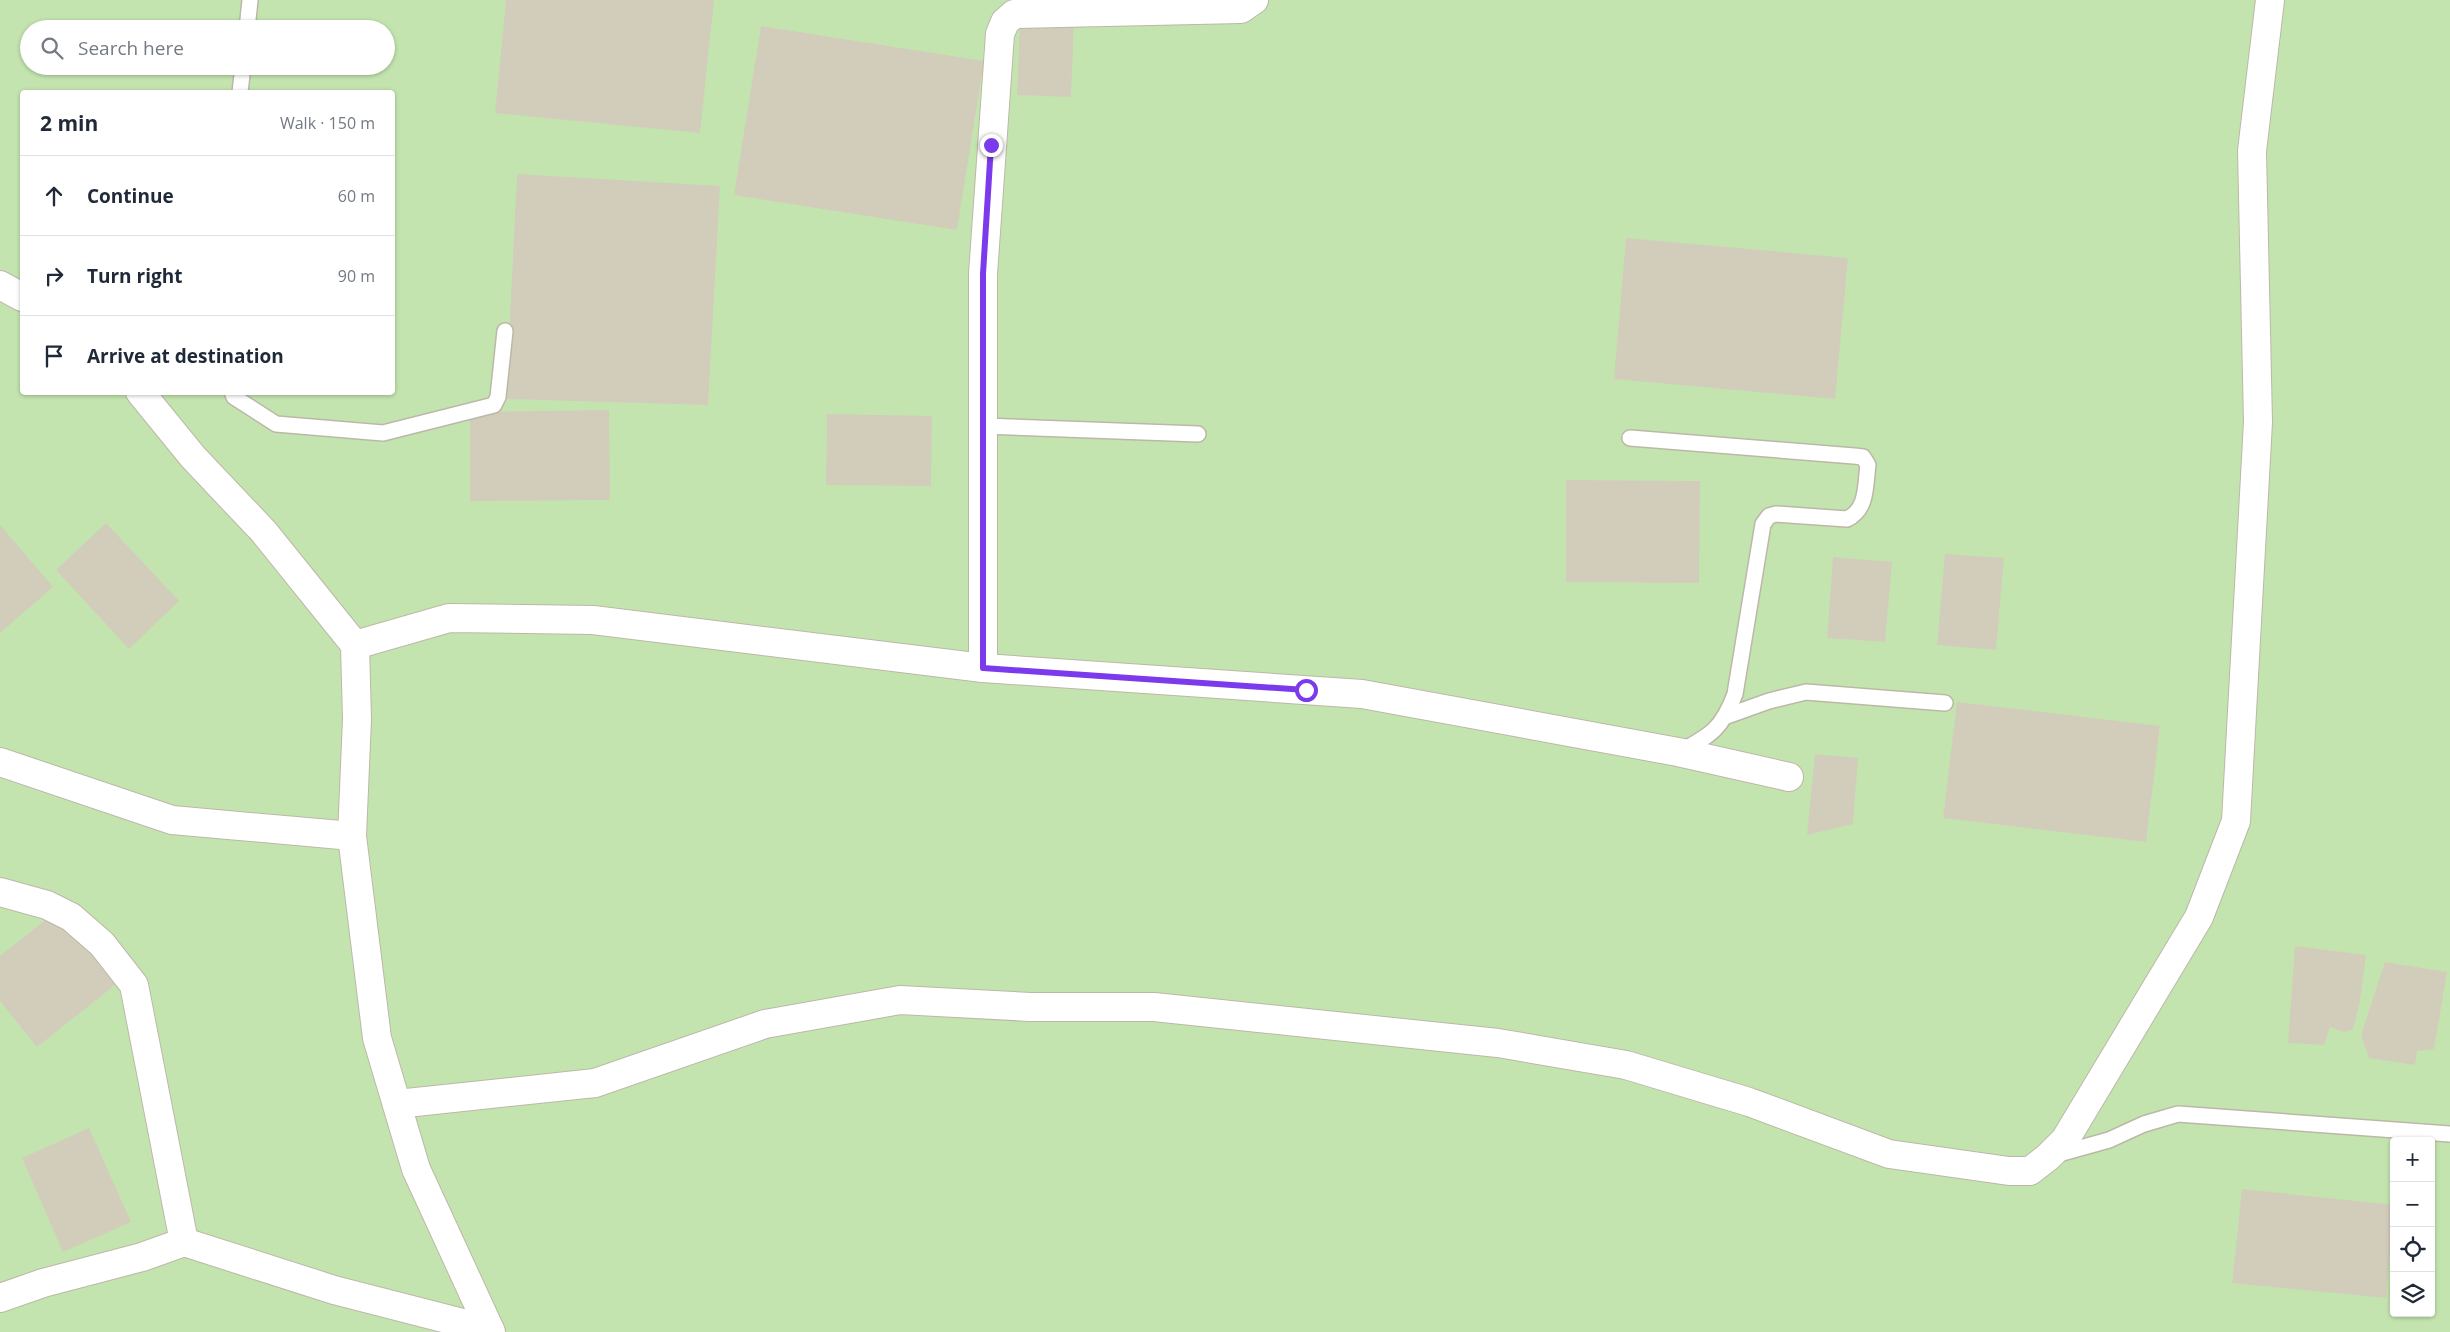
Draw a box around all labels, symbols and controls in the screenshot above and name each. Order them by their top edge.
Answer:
search box [20,20,395,75]
icon: search [38,34,66,62]
text: Search here [78,35,184,61]
text: 2 min [40,109,98,137]
text: Walk · 150 m [280,112,375,134]
route end [980,134,1003,157]
icon: ahead [40,182,68,210]
text: Continue [87,183,174,209]
text: 60 m [338,185,375,207]
icon: right [40,262,68,290]
text: Turn right [87,263,182,289]
text: 90 m [338,265,375,287]
icon: arrive [40,342,68,370]
text: Arrive at destination [87,343,284,369]
route start [1295,679,1318,702]
map controls [2390,1137,2435,1317]
button: + [2390,1137,2435,1182]
button: − [2390,1182,2435,1227]
button: locate [2390,1227,2435,1272]
button: layers [2390,1272,2435,1317]

